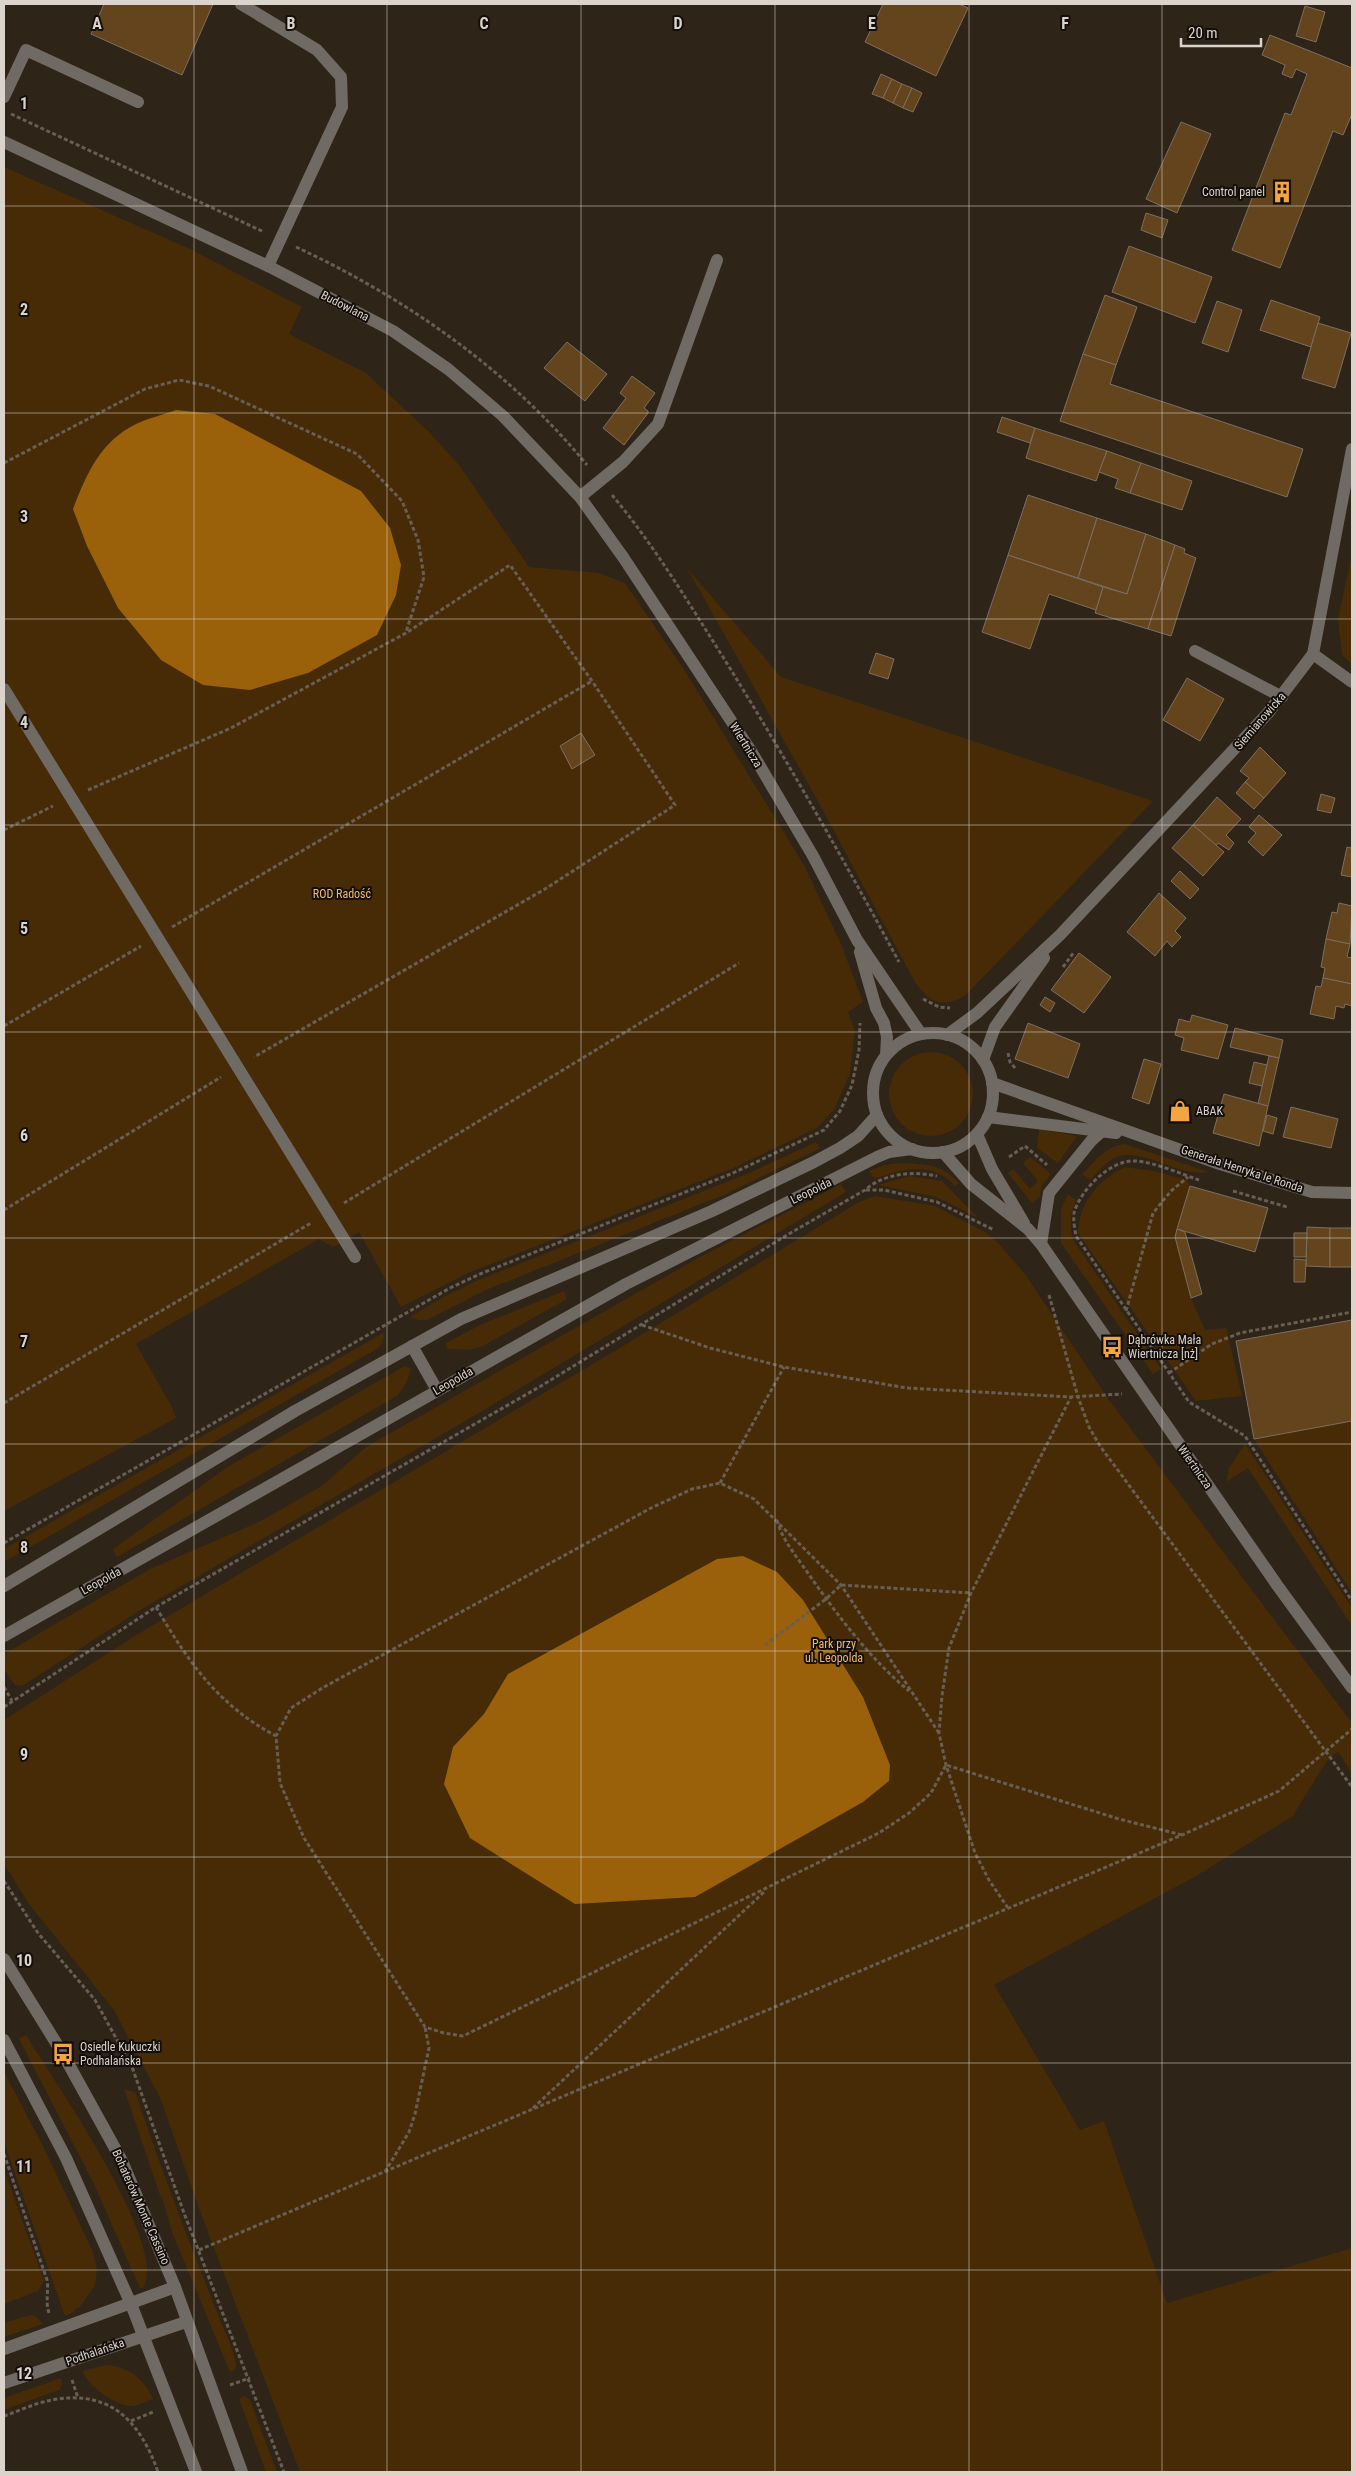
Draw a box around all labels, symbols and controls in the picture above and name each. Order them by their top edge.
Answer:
text: A [92,14,102,33]
text: B [287,14,296,33]
text: C [479,14,489,33]
text: D [673,14,683,33]
text: E [868,14,876,33]
text: F [1061,14,1069,33]
scale bar [1181,15,1261,47]
text: 20 m [1188,24,1218,42]
text: 1 [20,94,28,113]
building icon: Control panel [1269,179,1295,205]
place label: Control panel [1202,185,1265,199]
street label: Budowlana [319,288,372,324]
text: 2 [20,300,28,319]
text: 3 [20,507,28,526]
street label: Siemianowicka [1231,689,1289,752]
text: 4 [20,713,28,732]
street label: Wiertnicza [727,720,765,770]
park label: ROD Radość [313,887,372,901]
text: 5 [20,919,28,938]
shop icon: ABAK [1167,1098,1193,1124]
place label: ABAK [1196,1104,1223,1118]
text: 6 [20,1126,28,1145]
street label: Generała Henryka le Ronda [1179,1143,1305,1195]
street label: Leopolda [788,1175,834,1207]
text: 7 [20,1332,28,1351]
place label: Dąbrówka Mała Wiertnicza [nż] [1128,1333,1202,1361]
bus stop icon: Dąbrówka Mała Wiertnicza [nż] [1099,1334,1125,1360]
street label: Leopolda [431,1364,476,1398]
street label: Wiertnicza [1175,1442,1215,1492]
text: 8 [20,1538,28,1557]
street label: Leopolda [78,1564,124,1598]
park label: Park przy ul. Leopolda [805,1637,863,1665]
text: 9 [20,1745,28,1764]
text: 10 [16,1951,32,1970]
place label: Osiedle Kukuczki Podhalańska [80,2040,161,2068]
bus stop icon: Osiedle Kukuczki Podhalańska [50,2041,76,2067]
street label: Bohaterów Monte Cassino [109,2147,173,2267]
text: 11 [16,2157,32,2176]
street label: Podhalańska [64,2335,126,2369]
text: 12 [16,2364,32,2383]

